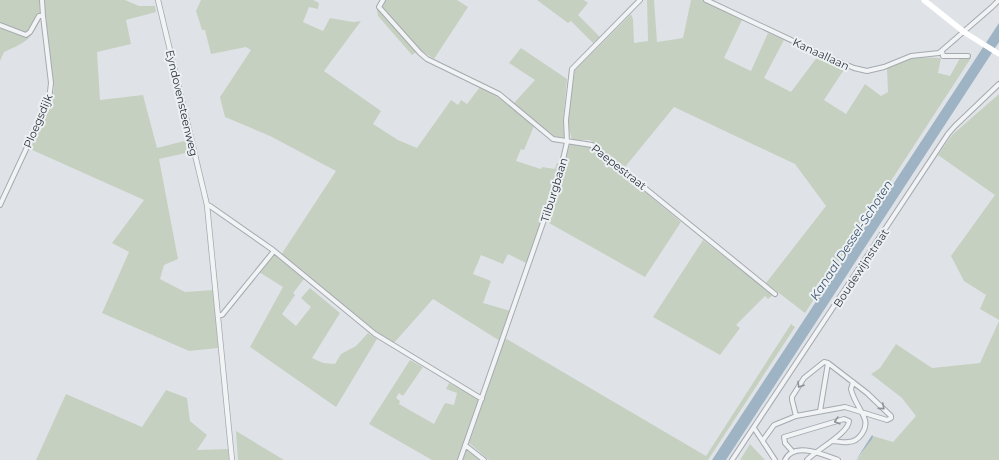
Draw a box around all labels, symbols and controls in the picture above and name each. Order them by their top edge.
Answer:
street label: Kanaallaan [790,35,852,73]
street label: Eyndovensteenweg [163,48,201,158]
street label: Ploegsdijk [20,92,56,150]
street label: Paepestraat [589,141,650,193]
street label: Tilburgbaan [538,156,570,224]
water label: Kanaal Dessel-Schoten [807,177,895,303]
street label: Boudewijnstraat [830,226,892,310]
one-way arrow [797,381,804,388]
one-way arrow [878,402,885,409]
one-way arrow [834,417,840,425]

